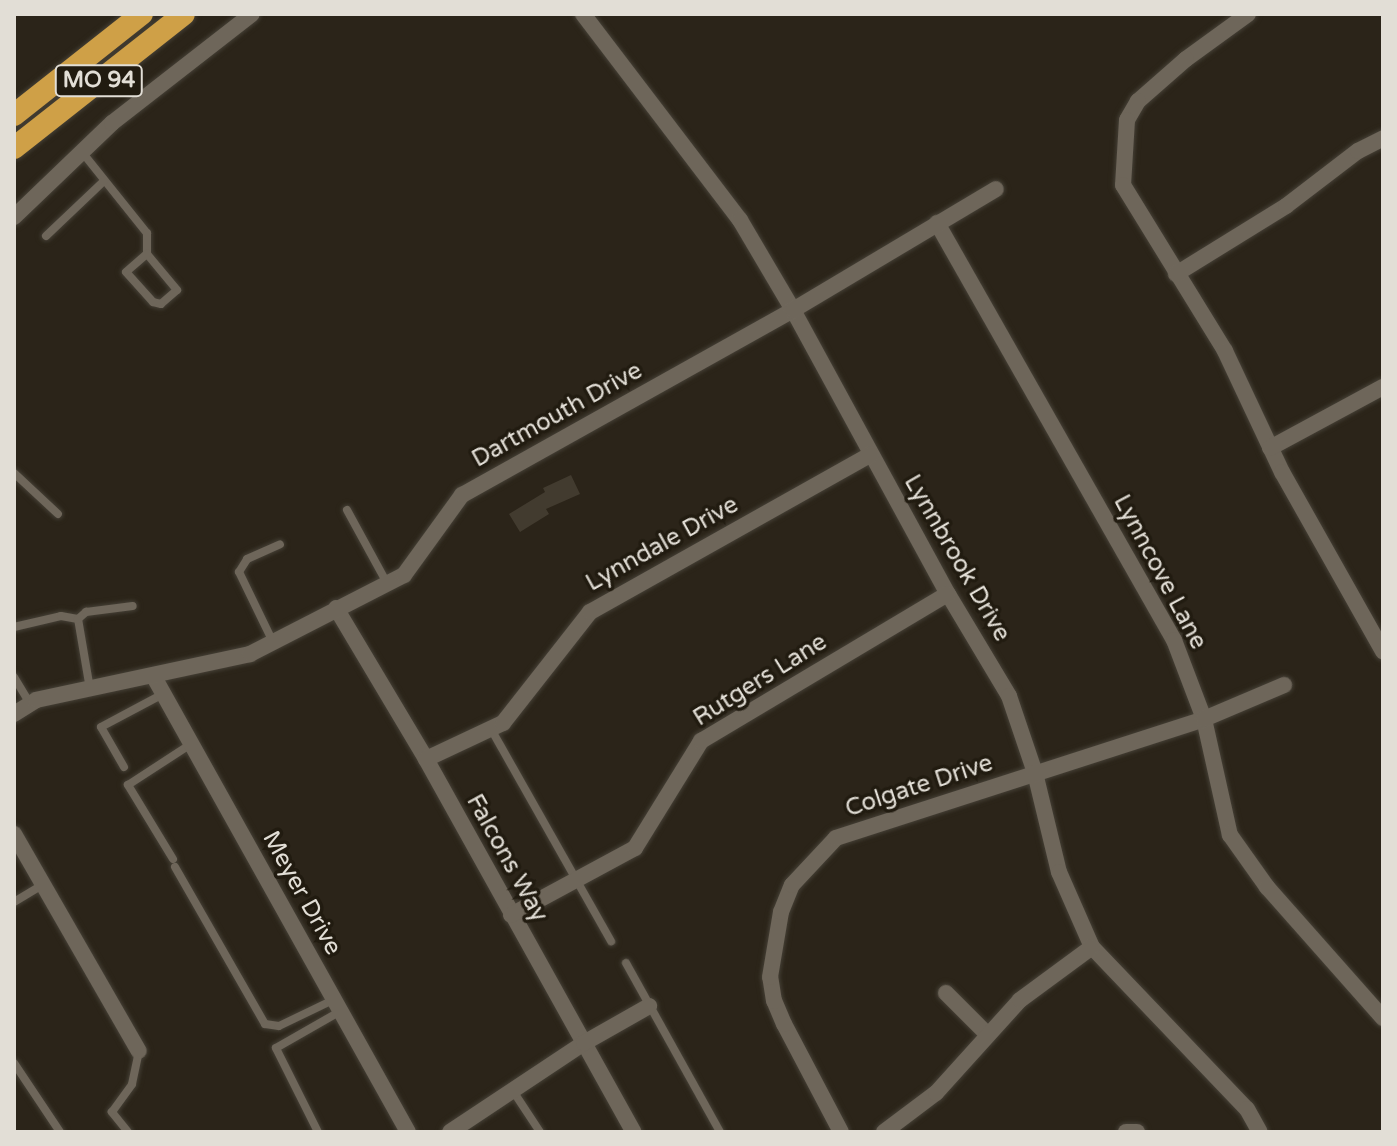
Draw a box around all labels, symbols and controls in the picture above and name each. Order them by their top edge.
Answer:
road number: MO 94 [53,63,145,99]
street label: Dartmouth Drive [467,356,647,474]
street label: Lynnbrook Drive [898,470,1016,646]
street label: Lynndale Drive [581,490,743,598]
street label: Lynncove Lane [1107,490,1213,654]
street label: Rutgers Lane [688,628,832,732]
street label: Colgate Drive [842,749,996,823]
street label: Falcons Way [460,789,554,927]
street label: Meyer Drive [256,826,348,960]

